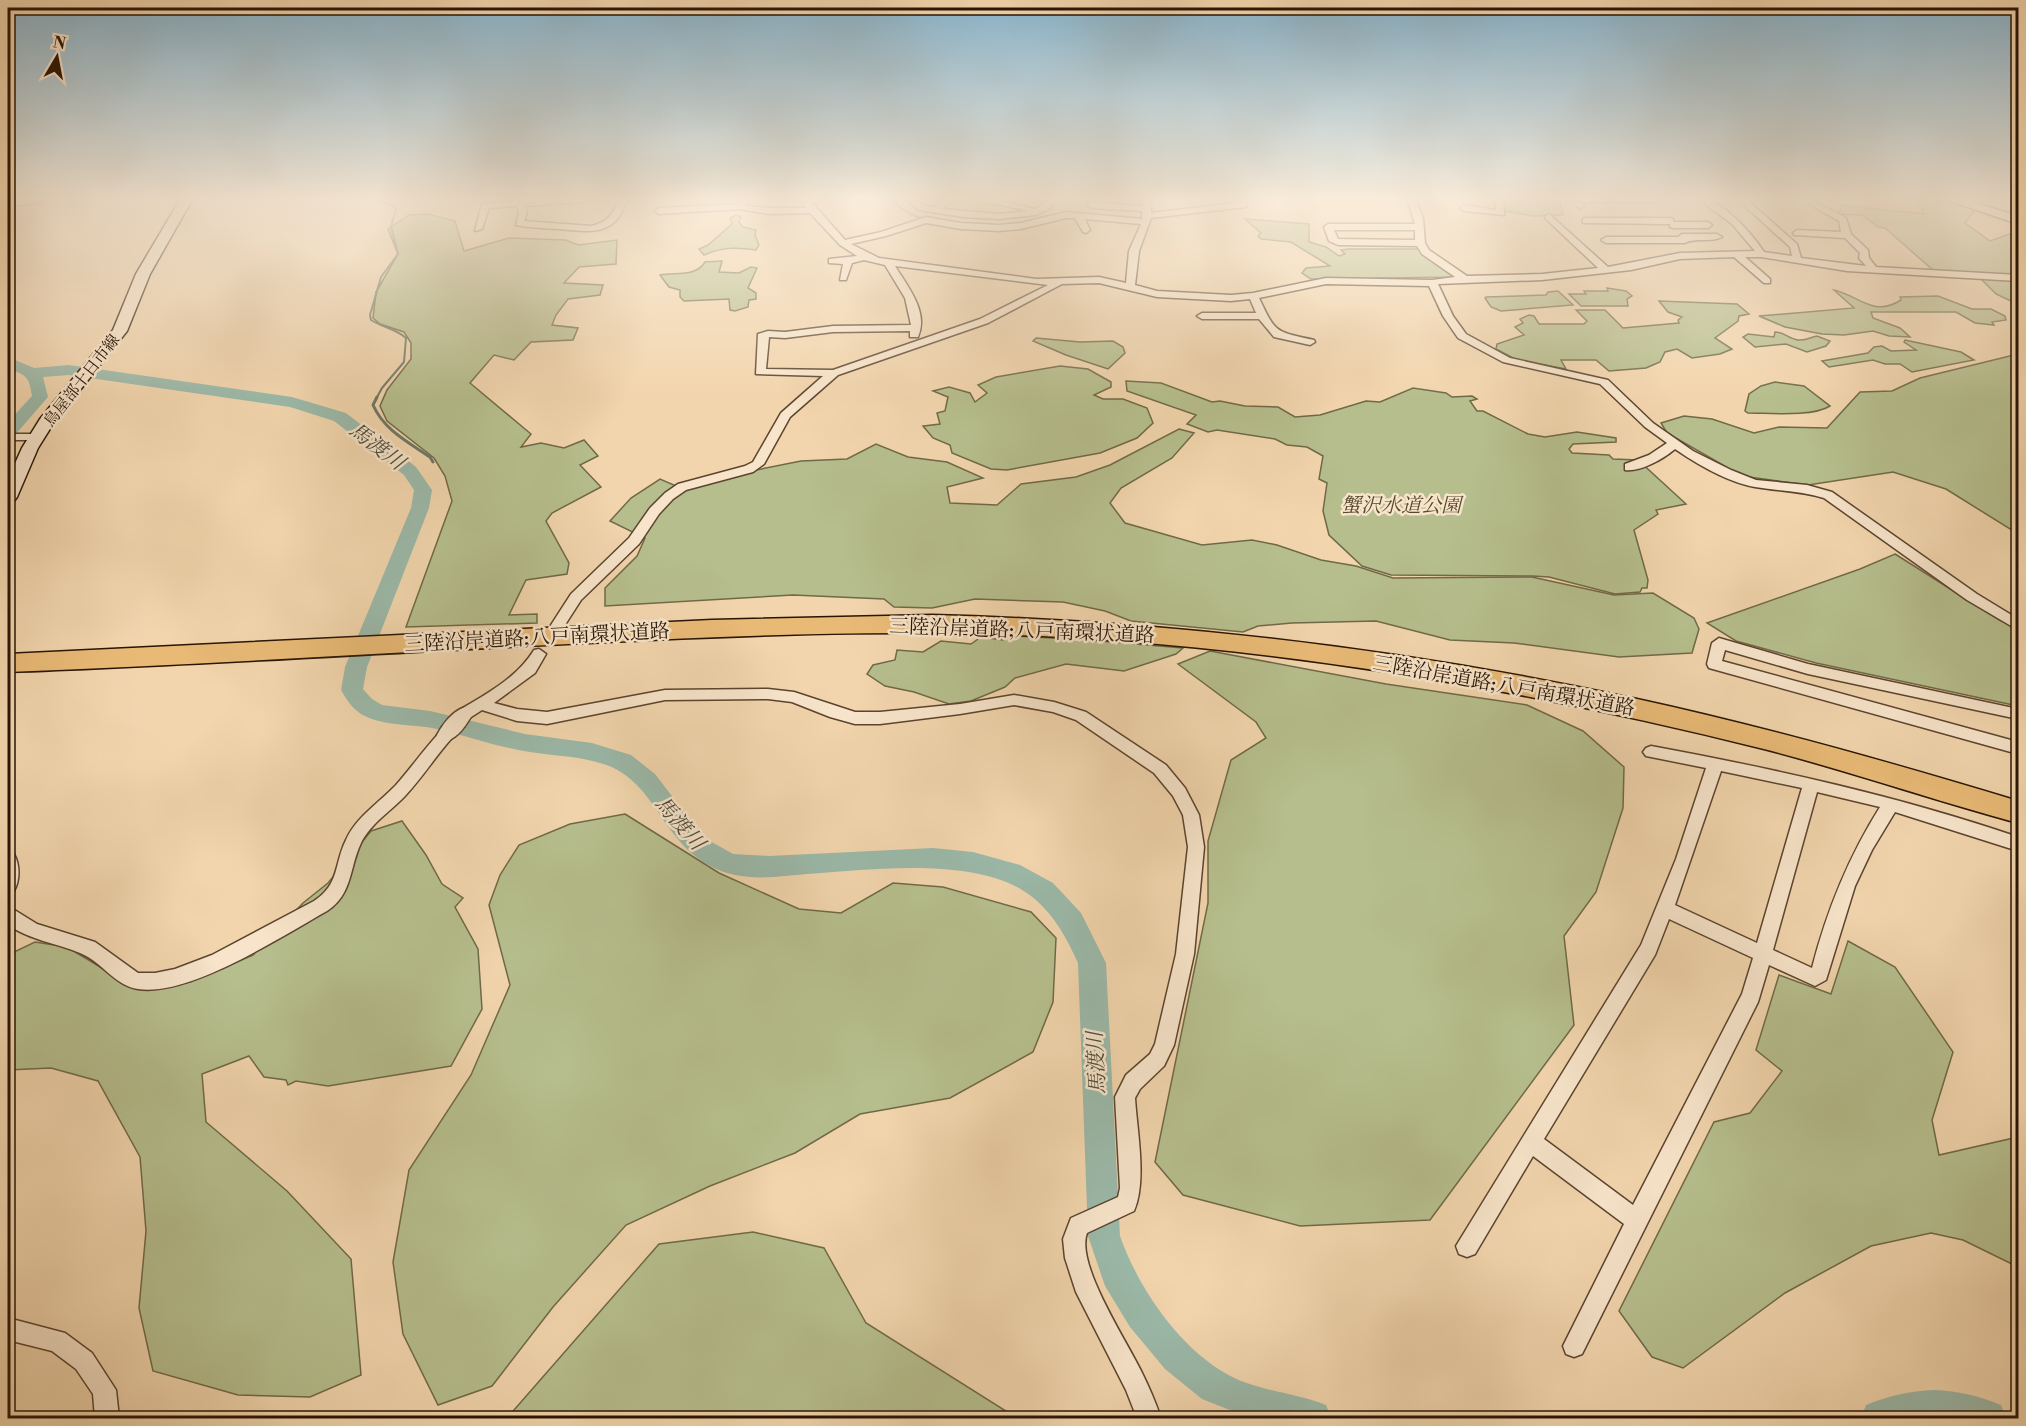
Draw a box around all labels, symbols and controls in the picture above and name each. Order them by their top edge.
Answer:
north arrow [27,27,87,87]
text: N [51,32,68,54]
street label: 鳥屋部十日市線 [39,330,124,431]
water label: 馬渡川 [343,417,411,477]
park label: 蟹沢水道公園 [1341,494,1464,519]
street label: 三陸沿岸道路;八戸南環状道路 [889,614,1155,649]
street label: 三陸沿岸道路;八戸南環状道路 [404,619,670,658]
street label: 三陸沿岸道路;八戸南環状道路 [1371,651,1637,722]
water label: 馬渡川 [649,791,711,857]
water label: 馬渡川 [1082,1029,1112,1095]

